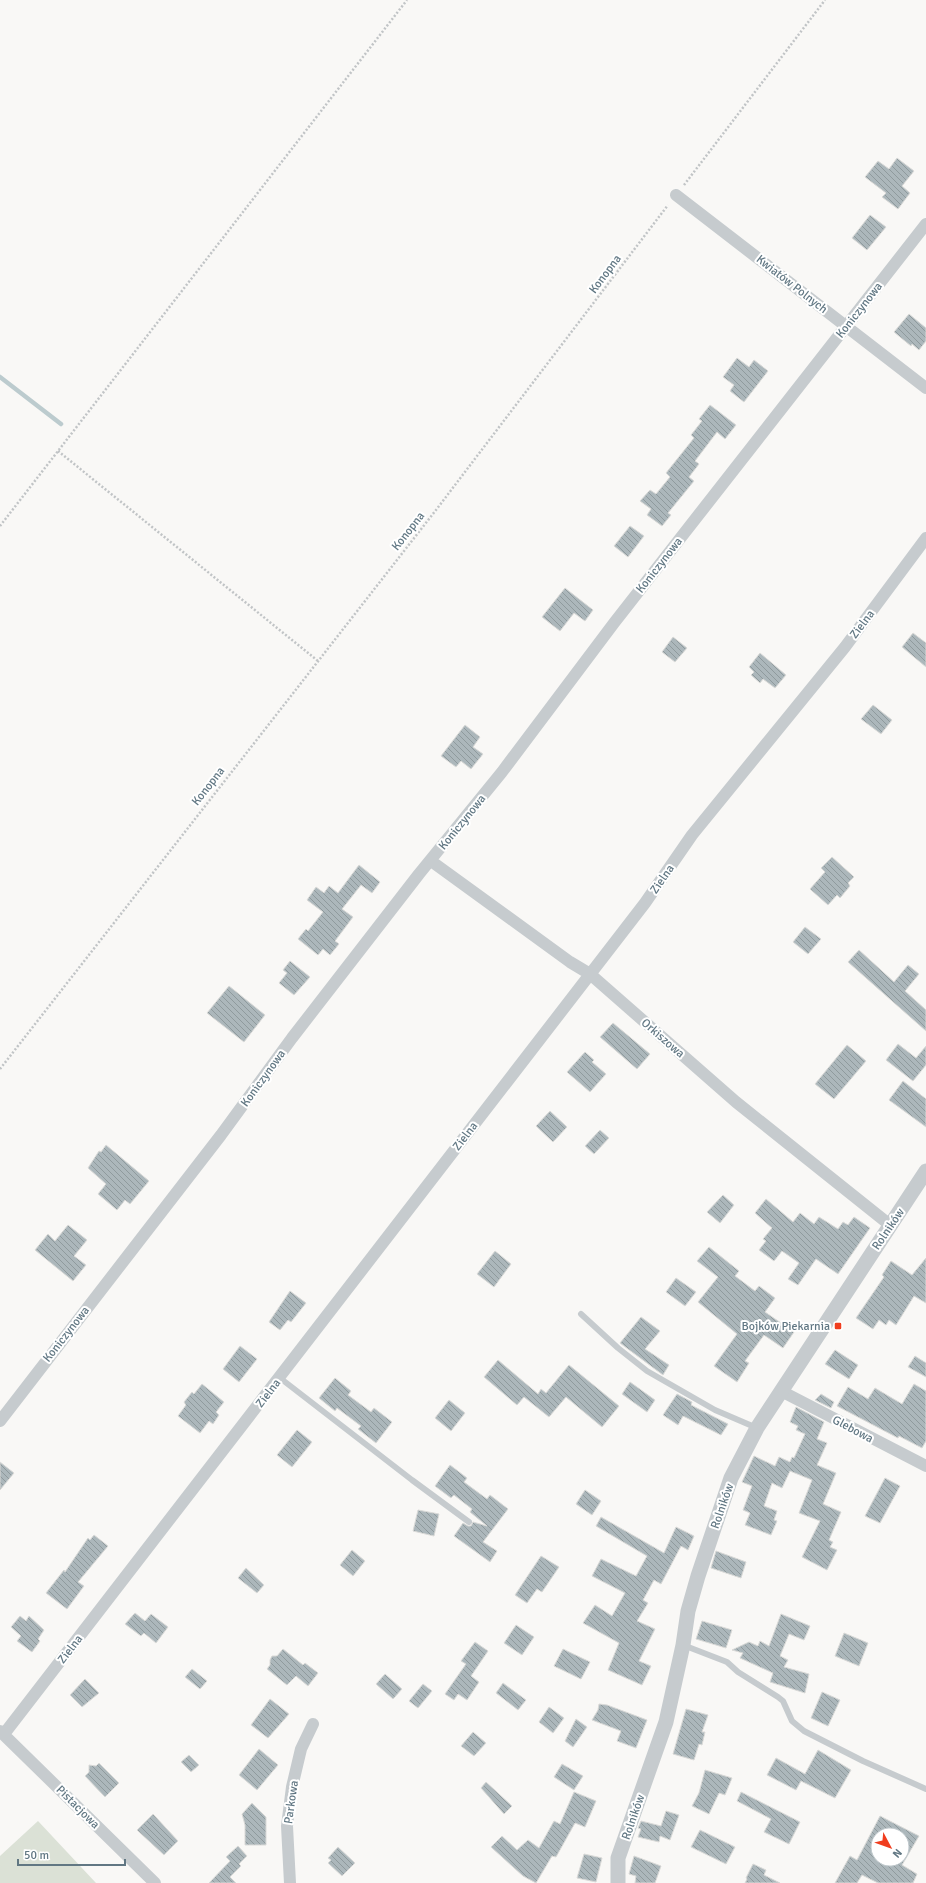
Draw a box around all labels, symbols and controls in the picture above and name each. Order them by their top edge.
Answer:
street label: Konopna [586,252,625,297]
street label: Kwiatów Polnych [753,252,830,317]
street label: Koniczynowa [833,279,886,341]
street label: Konopna [389,509,428,554]
street label: Koniczynowa [633,534,686,596]
street label: Zielna [847,607,878,642]
street label: Konopna [189,764,228,809]
street label: Koniczynowa [436,792,489,853]
street label: Zielna [647,862,678,897]
street label: Orkiszowa [638,1015,687,1061]
street label: Koniczynowa [238,1047,289,1110]
street label: Zielna [450,1119,481,1154]
street label: Rolników [869,1205,908,1253]
street label: Koniczynowa [40,1303,93,1365]
place label: Bojków Piekarnia [741,1319,830,1334]
marker: Bojków Piekarnia [833,1321,843,1331]
street label: Zielna [253,1376,284,1411]
street label: Glebowa [830,1412,876,1446]
street label: Rolników [708,1481,737,1531]
street label: Zielna [55,1632,86,1667]
street label: Parkowa [281,1779,302,1825]
street label: Pistacjowa [53,1782,103,1832]
street label: Rolników [619,1792,648,1842]
north arrow [870,1827,910,1867]
scale bar [18,1841,125,1867]
text: N [890,1846,905,1860]
text: 50 m [24,1848,49,1863]

